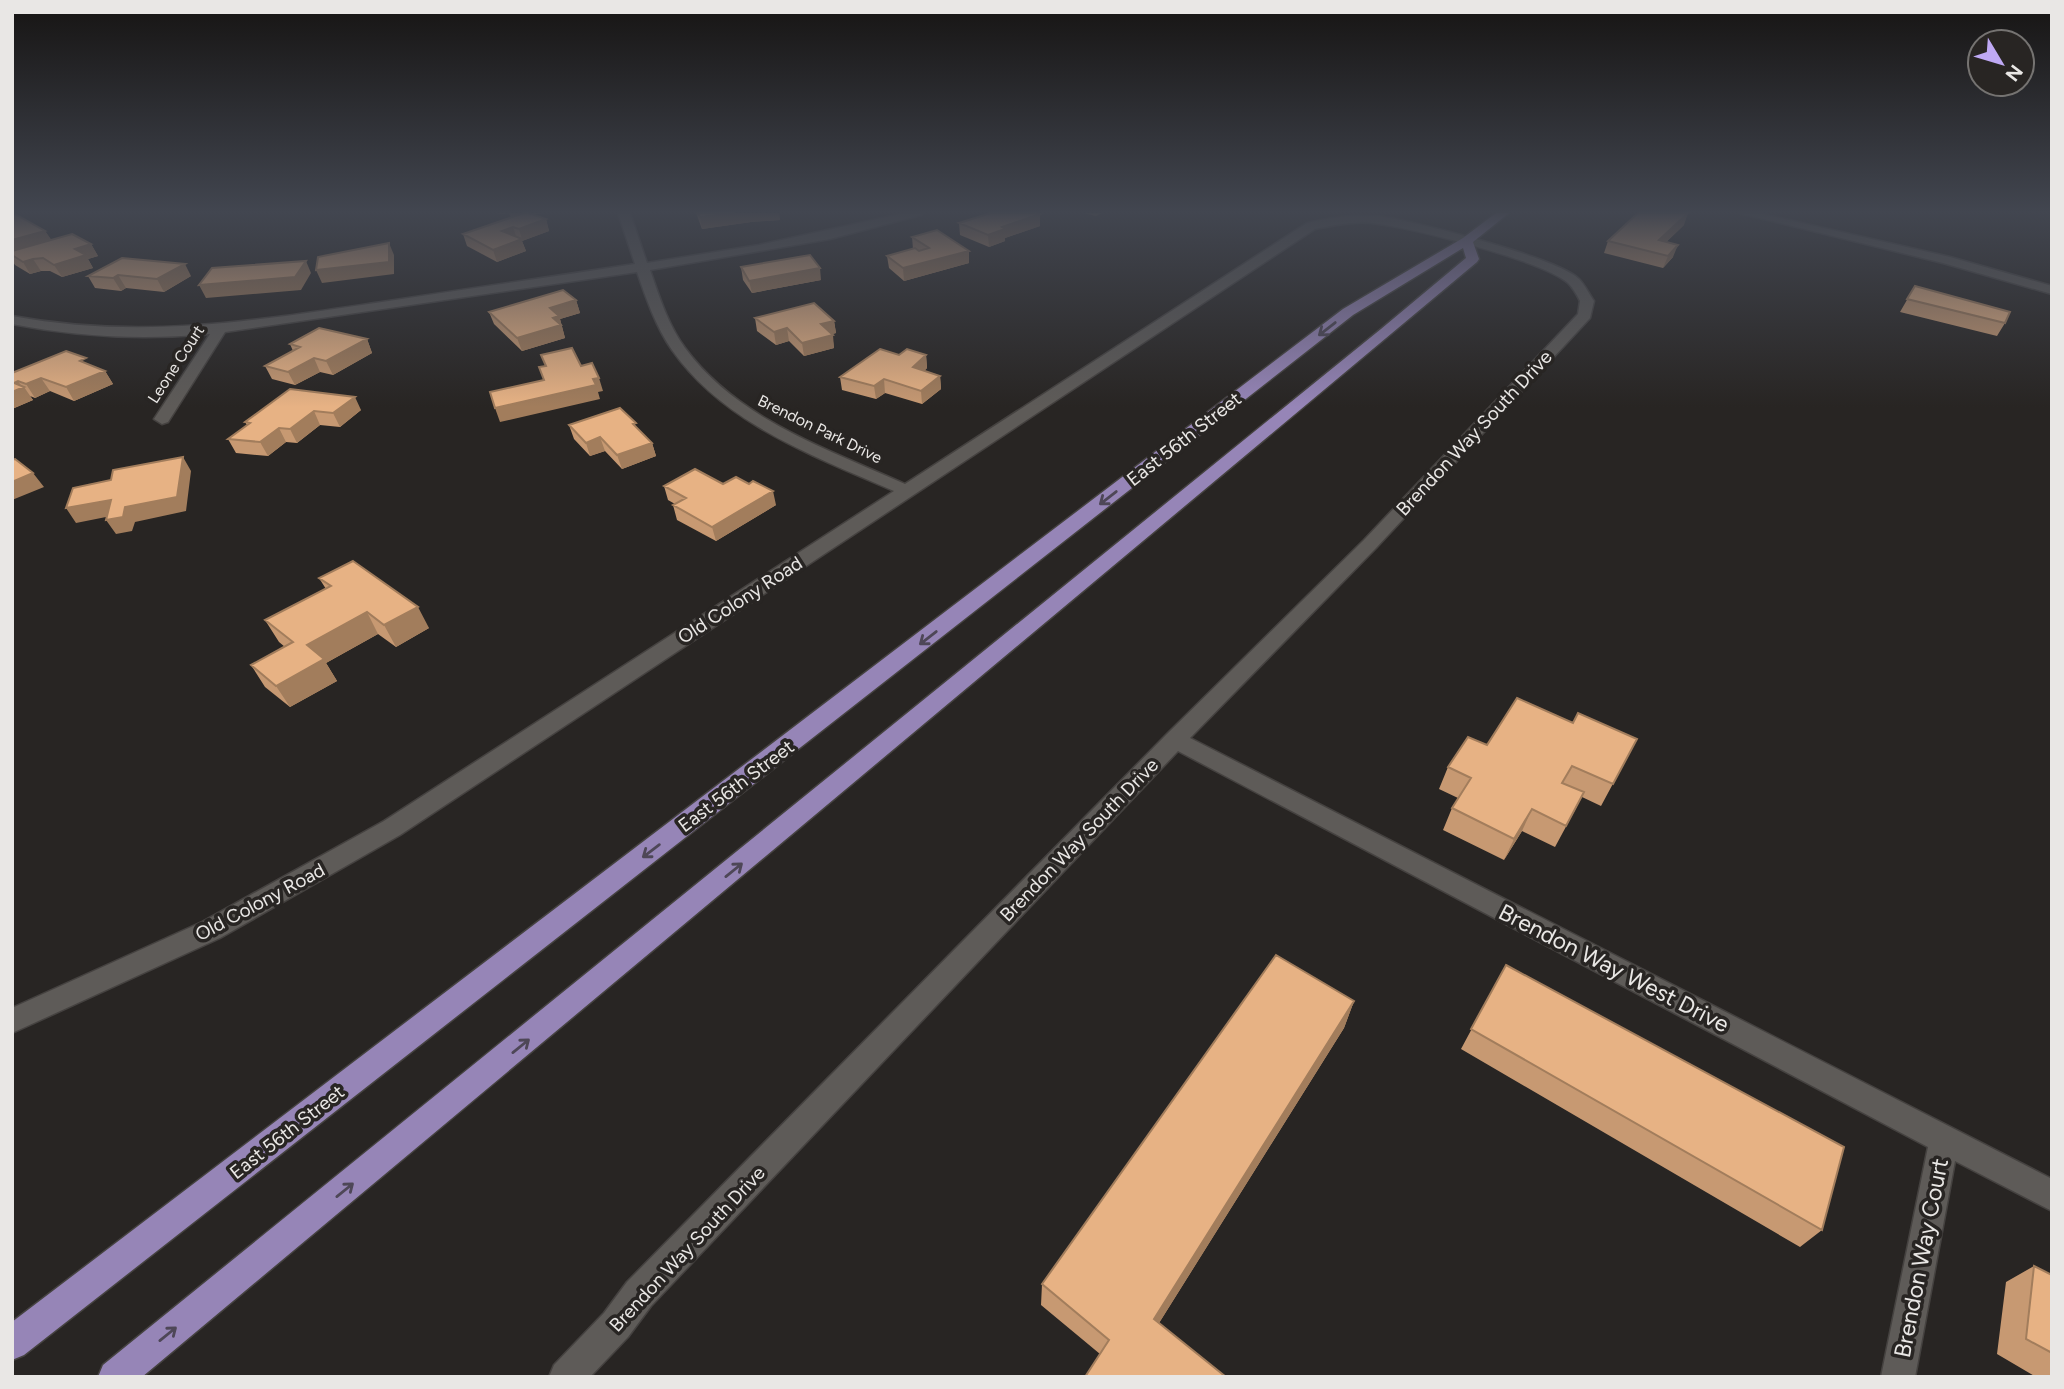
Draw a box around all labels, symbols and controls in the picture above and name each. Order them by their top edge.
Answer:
north arrow [1966,28,2036,98]
text: N [2000,60,2028,86]
street label: Leone Court [144,321,208,407]
one-way arrow [1318,321,1336,337]
street label: Brendon Way South Drive [1391,345,1557,521]
street label: East 56th Street [1122,387,1246,491]
street label: Brendon Park Drive [755,391,885,467]
one-way arrow [1099,491,1118,506]
street label: Old Colony Road [674,551,806,649]
one-way arrow [920,630,938,645]
street label: East 56th Street [674,735,798,837]
street label: Brendon Way South Drive [995,754,1163,926]
one-way arrow [642,844,661,859]
street label: Old Colony Road [191,858,329,946]
one-way arrow [725,863,743,878]
street label: Brendon Way West Drive [1494,898,1734,1038]
one-way arrow [511,1038,529,1054]
street label: East 56th Street [225,1080,349,1184]
street label: Brendon Way Court [1888,1156,1954,1360]
street label: Brendon Way South Drive [604,1161,770,1337]
one-way arrow [335,1182,353,1198]
one-way arrow [159,1326,177,1341]

